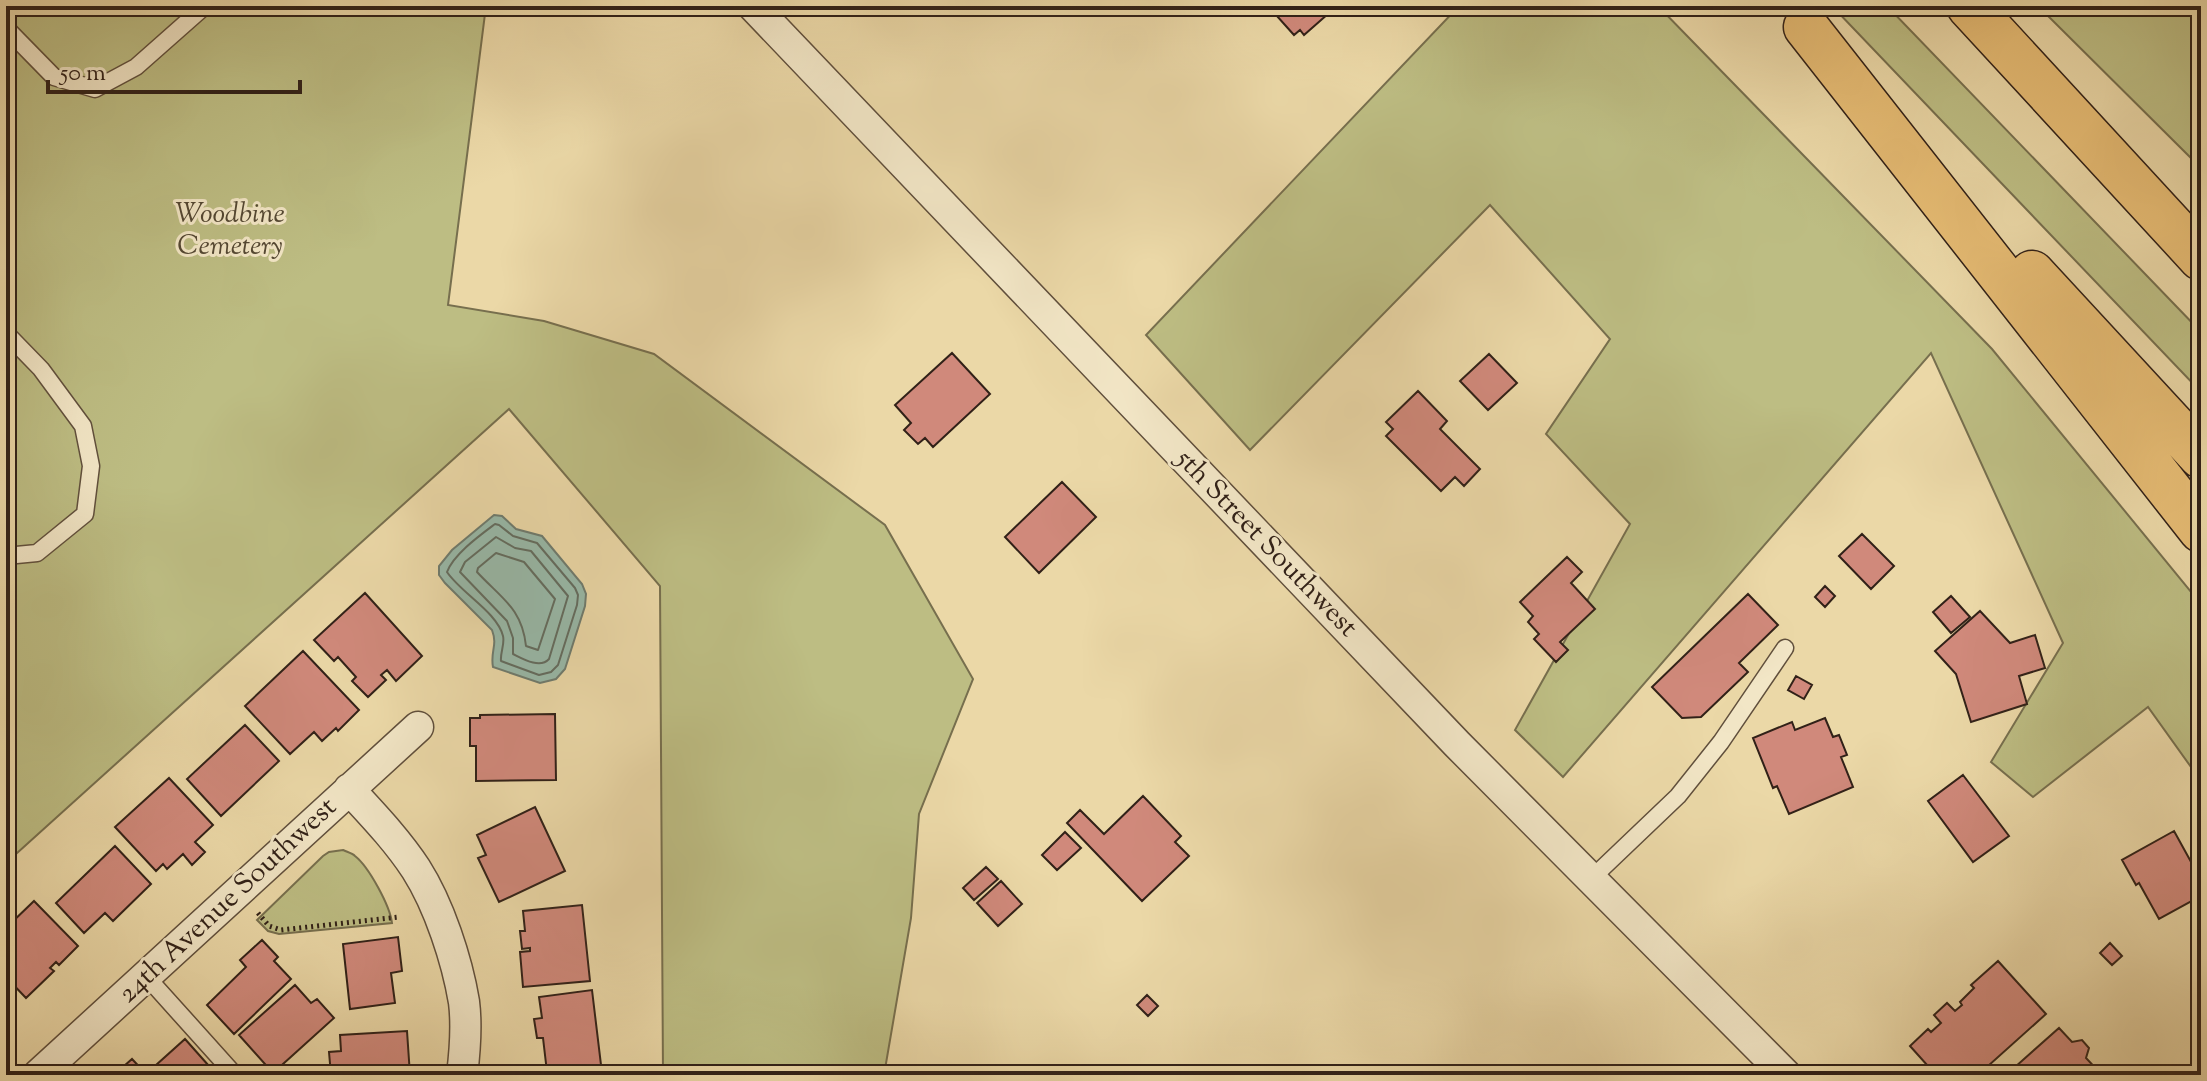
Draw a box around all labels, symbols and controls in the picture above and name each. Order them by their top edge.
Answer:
scale bar [48,44,300,94]
text: 50 m [58,57,106,91]
park label: Woodbine Cemetery [175,195,285,267]
street label: 5th Street Southwest [1164,440,1367,647]
street label: 24th Avenue Southwest [110,789,347,1013]

